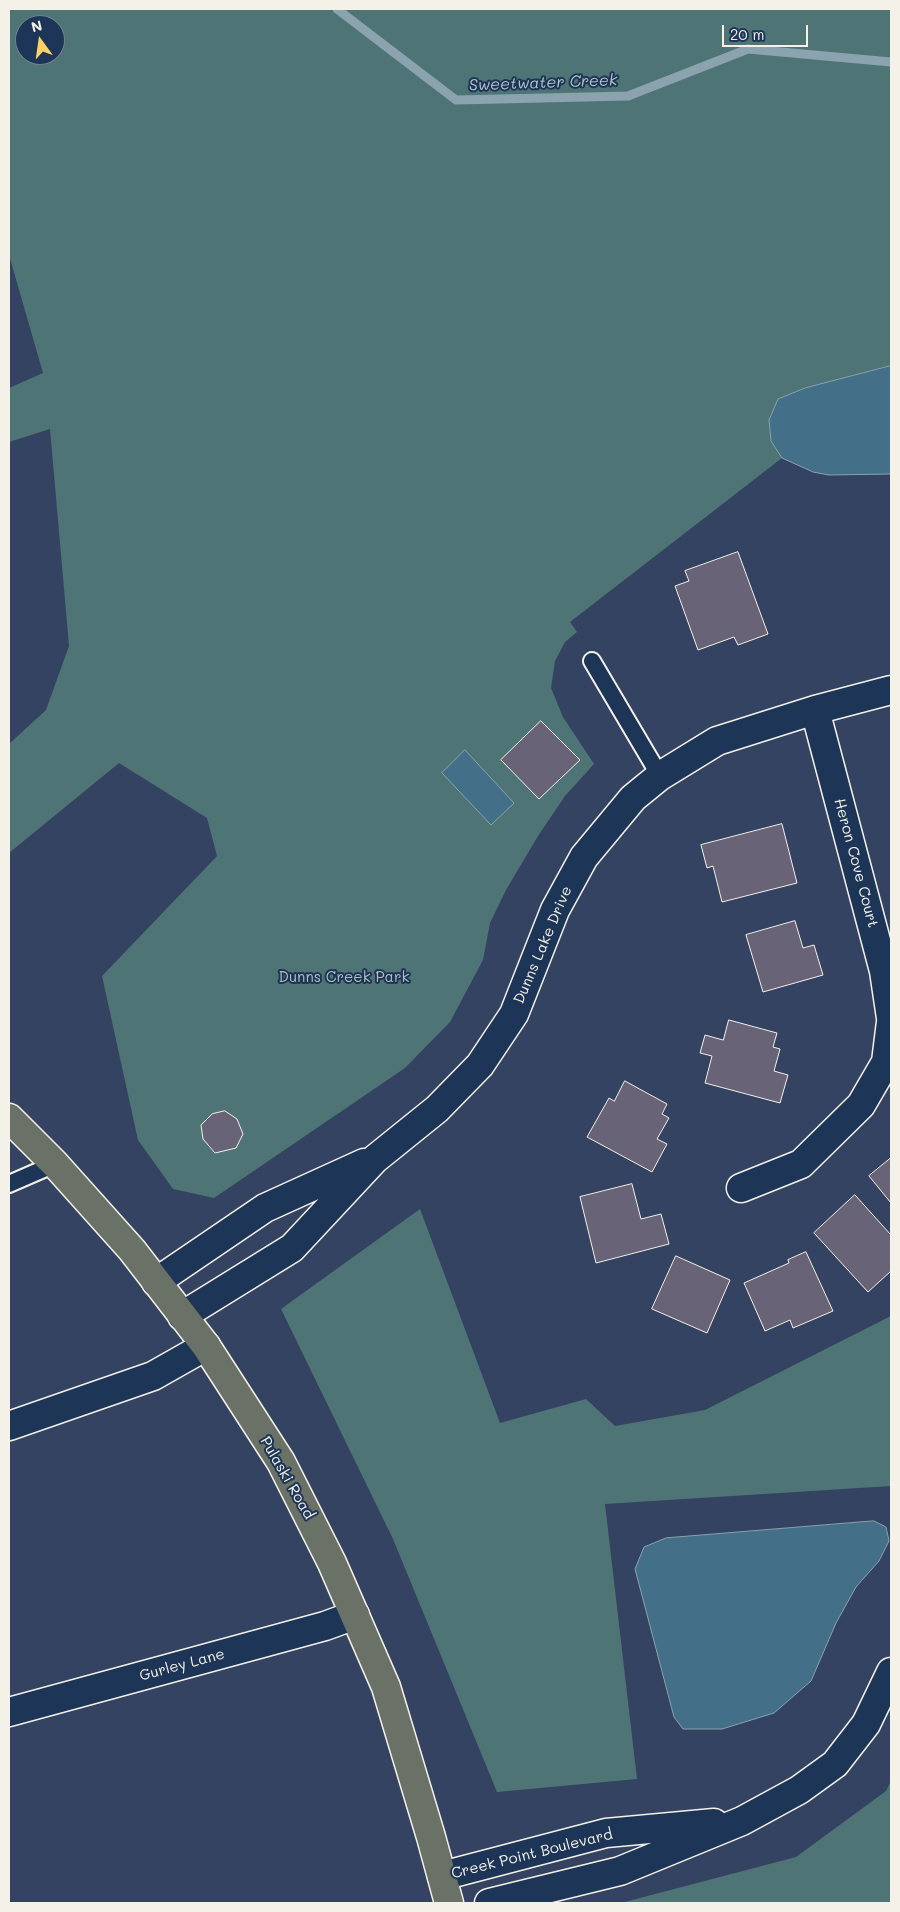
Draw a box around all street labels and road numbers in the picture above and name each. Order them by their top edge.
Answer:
street label: Heron Cove Court [830,796,882,930]
street label: Dunns Lake Drive [510,883,576,1007]
street label: Pulaski Road [256,1433,318,1523]
street label: Gurley Lane [137,1645,227,1685]
street label: Creek Point Boulevard [449,1825,615,1883]

